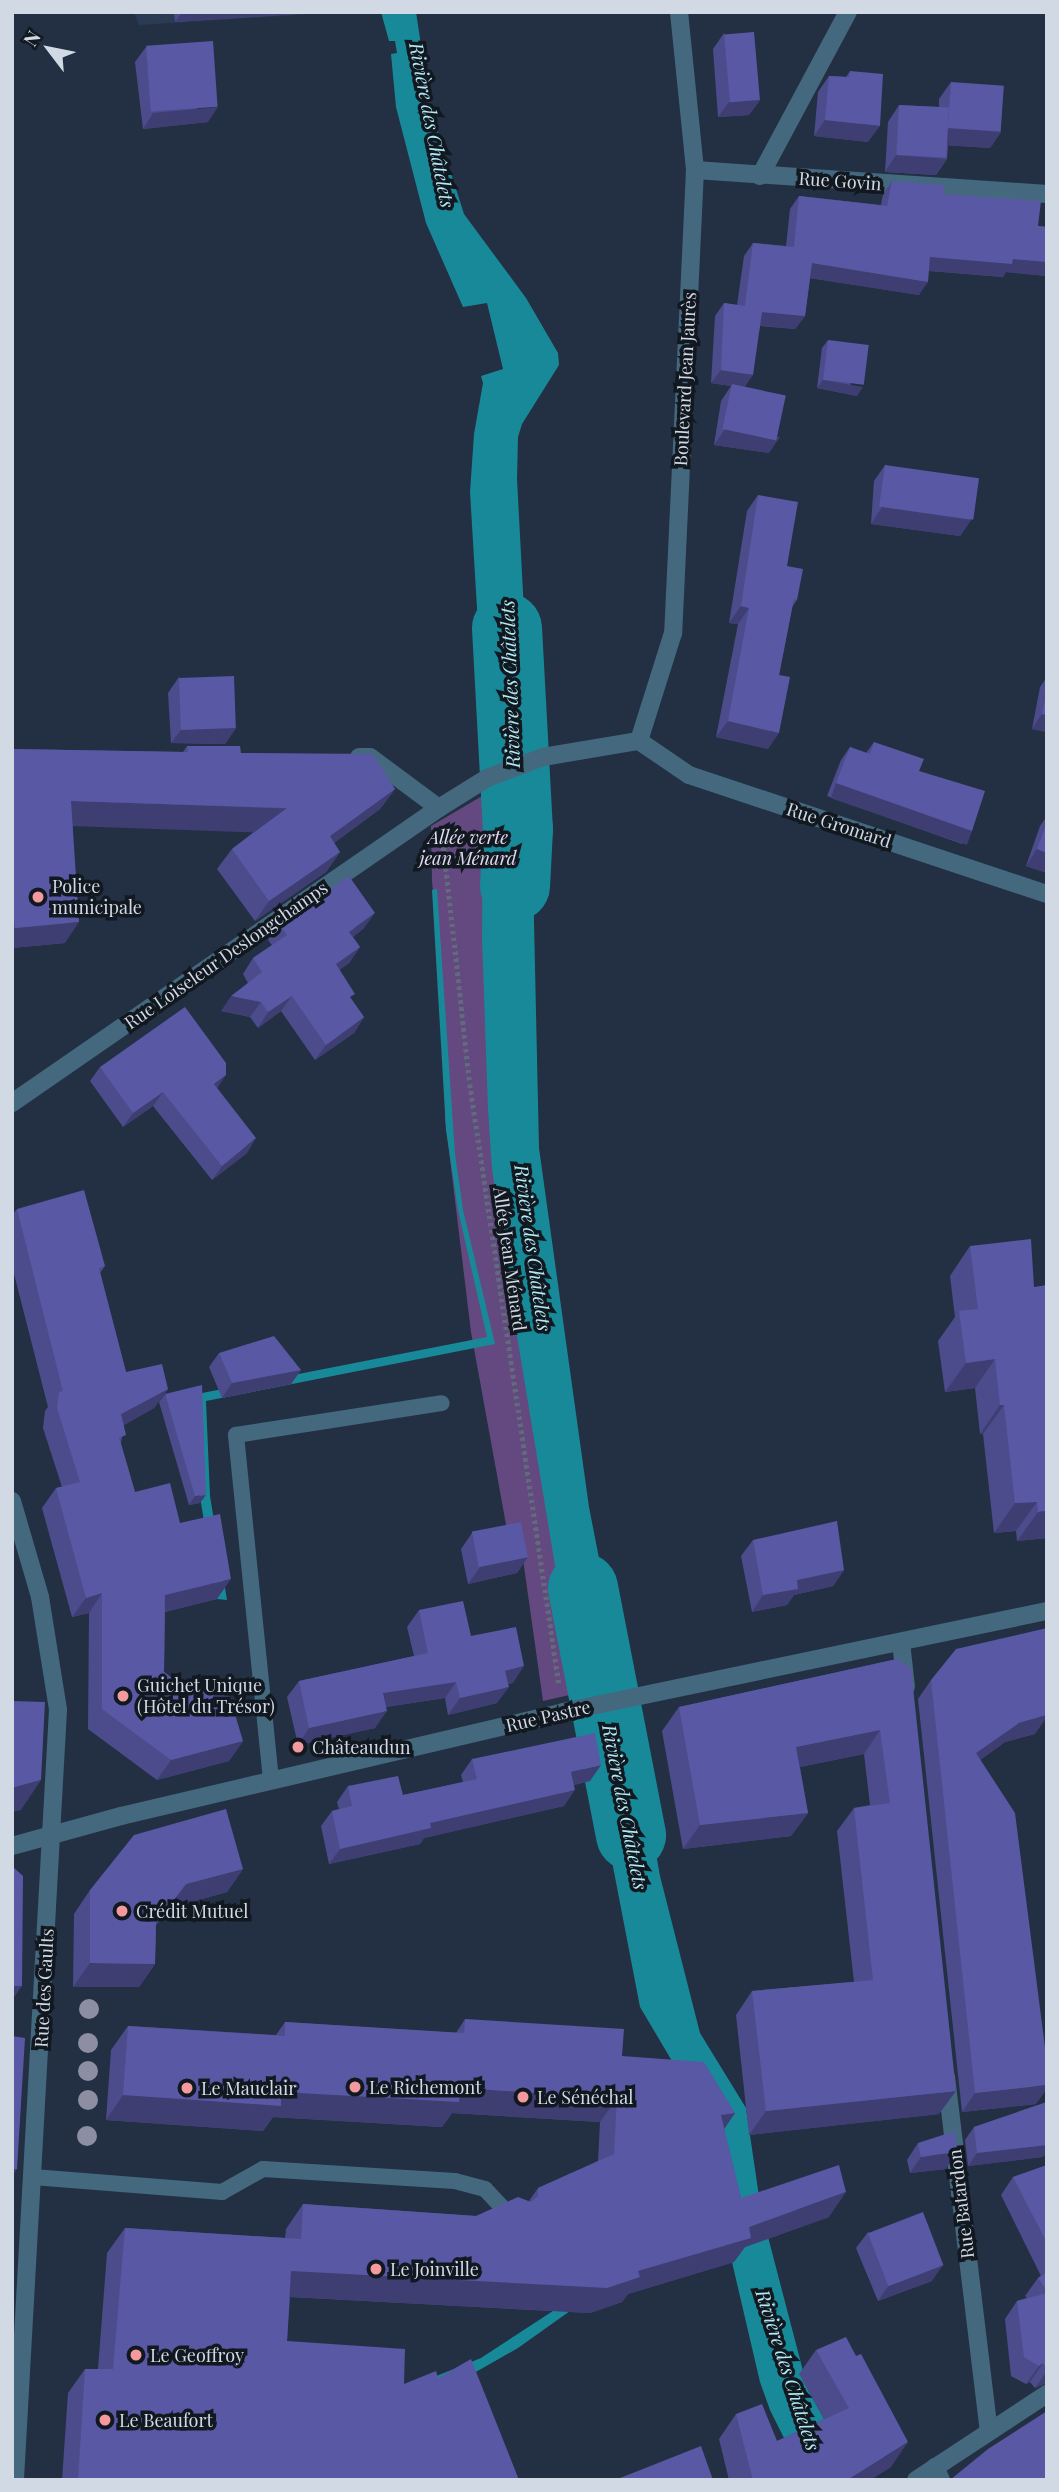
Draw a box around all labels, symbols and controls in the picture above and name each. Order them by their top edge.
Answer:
north arrow [14,14,84,84]
text: N [17,25,46,51]
water label: Rivière des Châtelets [405,40,459,210]
street label: Rue Govin [798,167,882,195]
street label: Boulevard Jean Jaurès [670,291,700,467]
water label: Rivière des Châtelets [496,600,524,768]
street label: Rue Gromard [784,798,894,852]
park label: Allée verte jean Ménard [420,827,516,870]
place label: Police municipale [52,876,142,918]
street label: Rue Loiseleur Deslongchamps [120,876,332,1034]
marker: Police municipale [30,889,46,905]
water label: Rivière des Châtelets [510,1163,556,1333]
street label: Allée Jean Ménard [489,1186,531,1332]
place label: Guichet Unique (Hôtel du Trésor) [137,1675,275,1718]
marker: Guichet Unique (Hôtel du Trésor) [115,1688,131,1704]
street label: Rue Pastre [504,1696,592,1736]
water label: Rivière des Châtelets [598,1722,652,1892]
place label: Châteaudun [312,1736,410,1758]
marker: Châteaudun [290,1739,306,1755]
place label: Crédit Mutuel [136,1900,249,1922]
marker: Crédit Mutuel [114,1903,130,1919]
street label: Rue des Gaults [30,1928,58,2048]
place label: Le Richemont [369,2076,482,2098]
place label: Le Mauclair [201,2077,296,2099]
marker: Le Richemont [347,2079,363,2095]
marker: Le Mauclair [179,2080,195,2096]
place label: Le Sénéchal [537,2086,633,2108]
marker: Le Sénéchal [515,2089,531,2105]
street label: Rue Batardon [944,2148,978,2260]
place label: Le Joinville [390,2258,479,2280]
marker: Le Joinville [368,2261,384,2277]
water label: Rivière des Châtelets [751,2287,825,2453]
place label: Le Geoffroy [150,2344,244,2366]
marker: Le Geoffroy [128,2347,144,2363]
place label: Le Beaufort [119,2409,213,2431]
marker: Le Beaufort [97,2412,113,2428]

